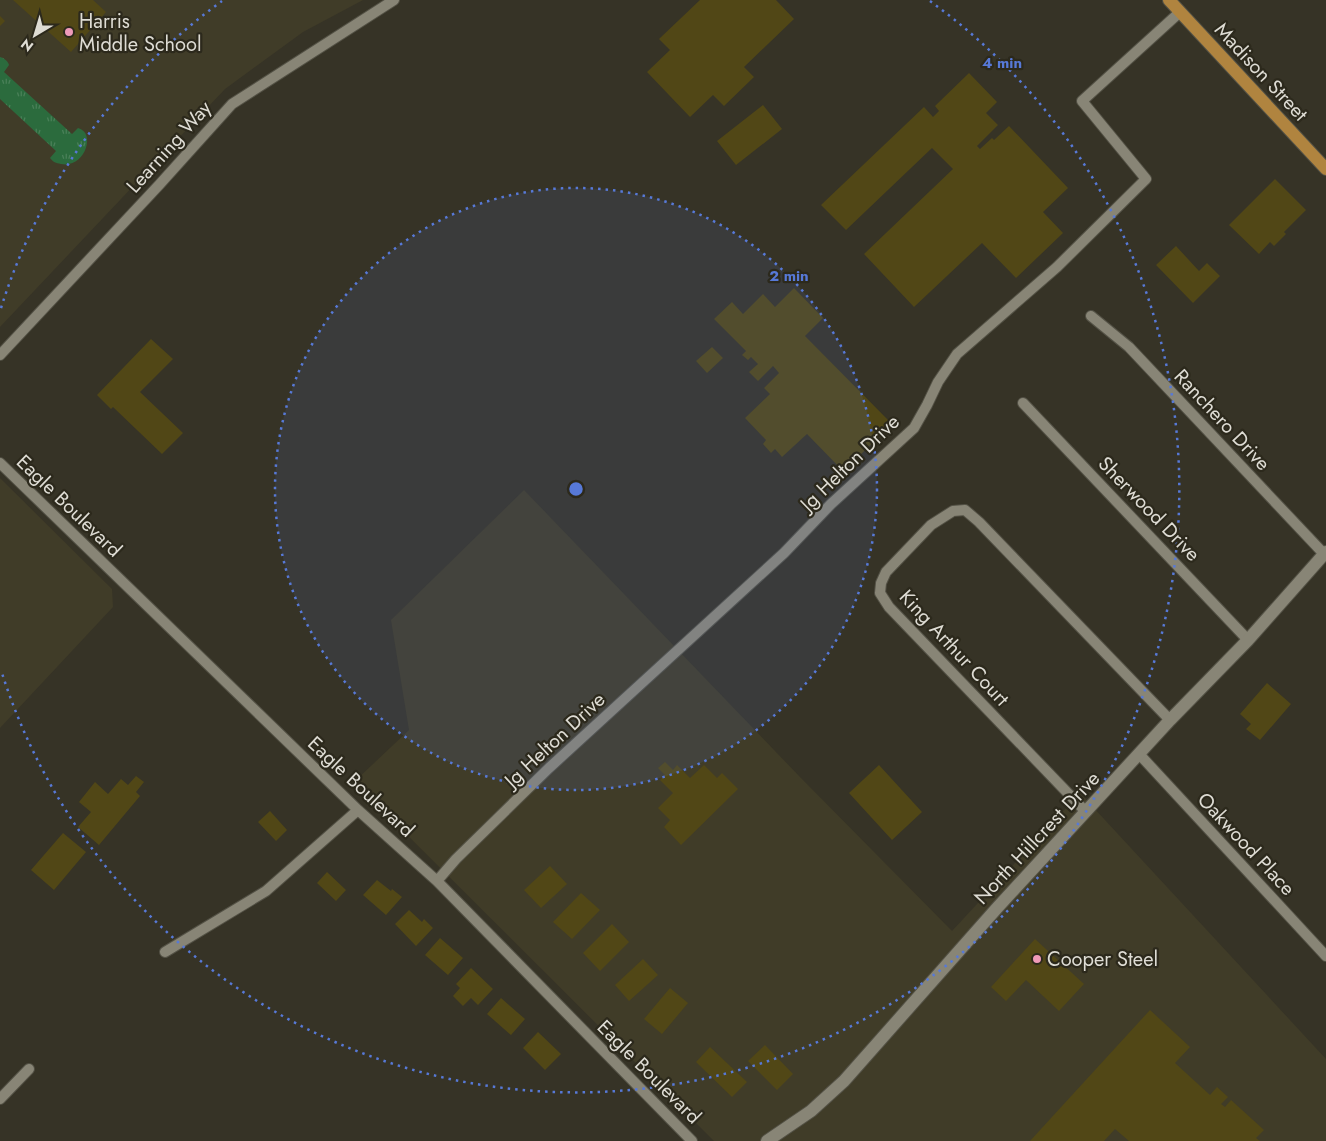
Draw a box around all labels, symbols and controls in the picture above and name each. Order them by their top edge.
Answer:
place label: Harris Middle School [79,7,202,59]
north arrow [10,10,60,60]
street label: Madison Street [1208,16,1315,128]
marker: Harris Middle School [63,26,75,38]
text: N [16,34,38,57]
text: 4 min [982,52,1022,74]
street label: Learning Way [120,94,219,200]
text: 2 min [769,265,809,287]
street label: Ranchero Drive [1167,363,1277,477]
street label: Jg Helton Drive [792,408,906,520]
street label: Eagle Boulevard [10,448,128,564]
street label: Sherwood Drive [1091,450,1207,568]
centre of rings [567,480,585,498]
street label: King Arthur Court [892,583,1016,713]
street label: Jg Helton Drive [496,686,612,796]
street label: Eagle Boulevard [301,730,421,844]
street label: North Hillcrest Drive [967,765,1107,911]
street label: Oakwood Place [1190,786,1302,902]
place label: Cooper Steel [1047,945,1158,974]
marker: Cooper Steel [1031,953,1043,965]
street label: Eagle Boulevard [590,1013,708,1131]

